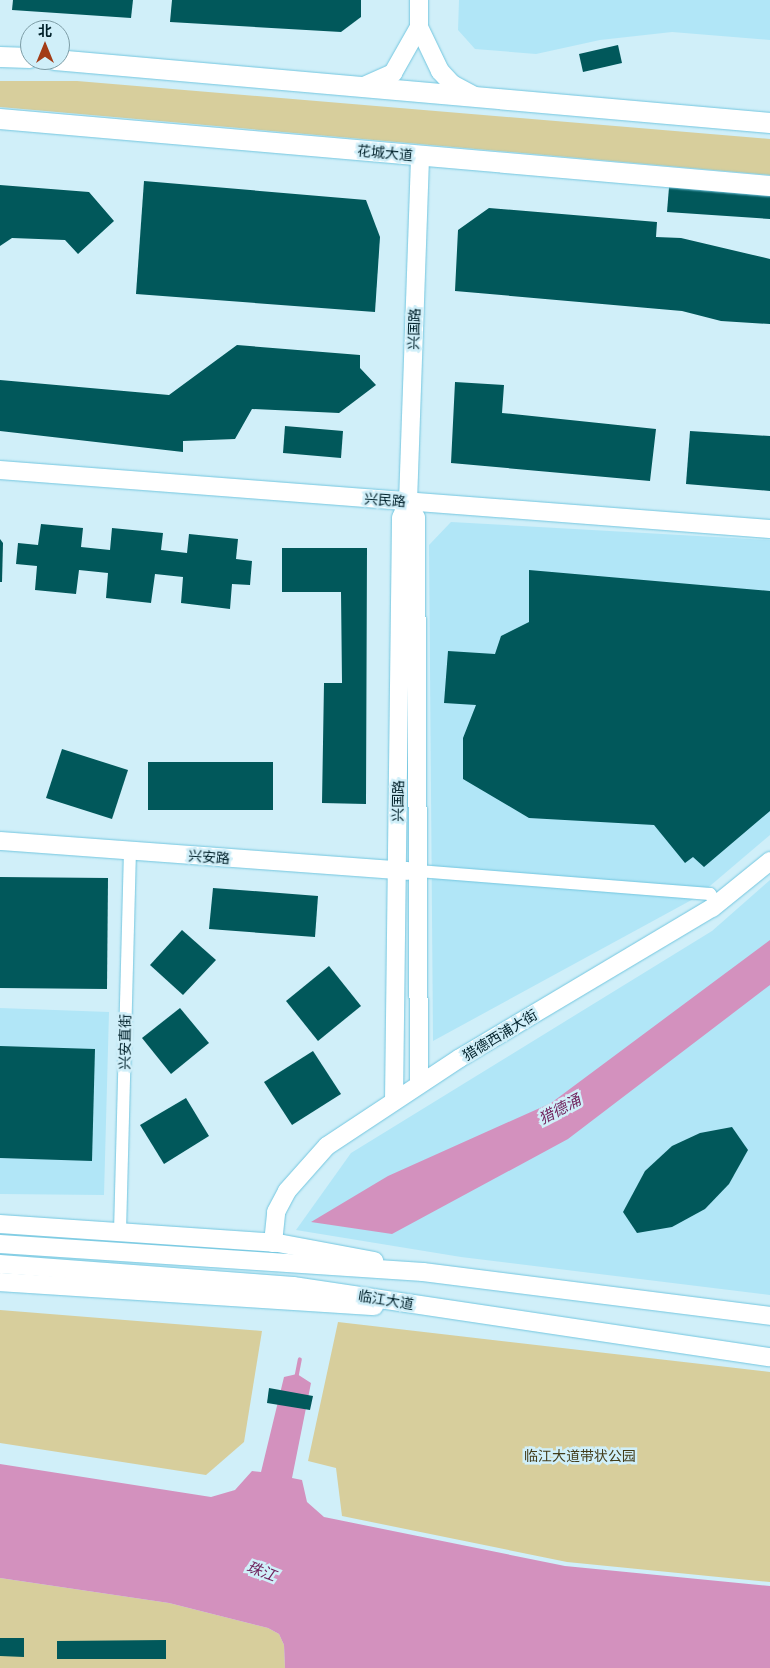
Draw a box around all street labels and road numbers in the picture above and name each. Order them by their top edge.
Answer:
street label: 花城大道 [356,142,414,164]
street label: 兴国路 [405,308,423,350]
street label: 兴民路 [363,490,407,510]
street label: 兴国路 [389,780,407,822]
street label: 兴安路 [187,847,231,867]
street label: 猎德西浦大街 [460,1006,540,1064]
street label: 兴安直街 [116,1014,134,1070]
street label: 临江大道 [357,1287,415,1313]

